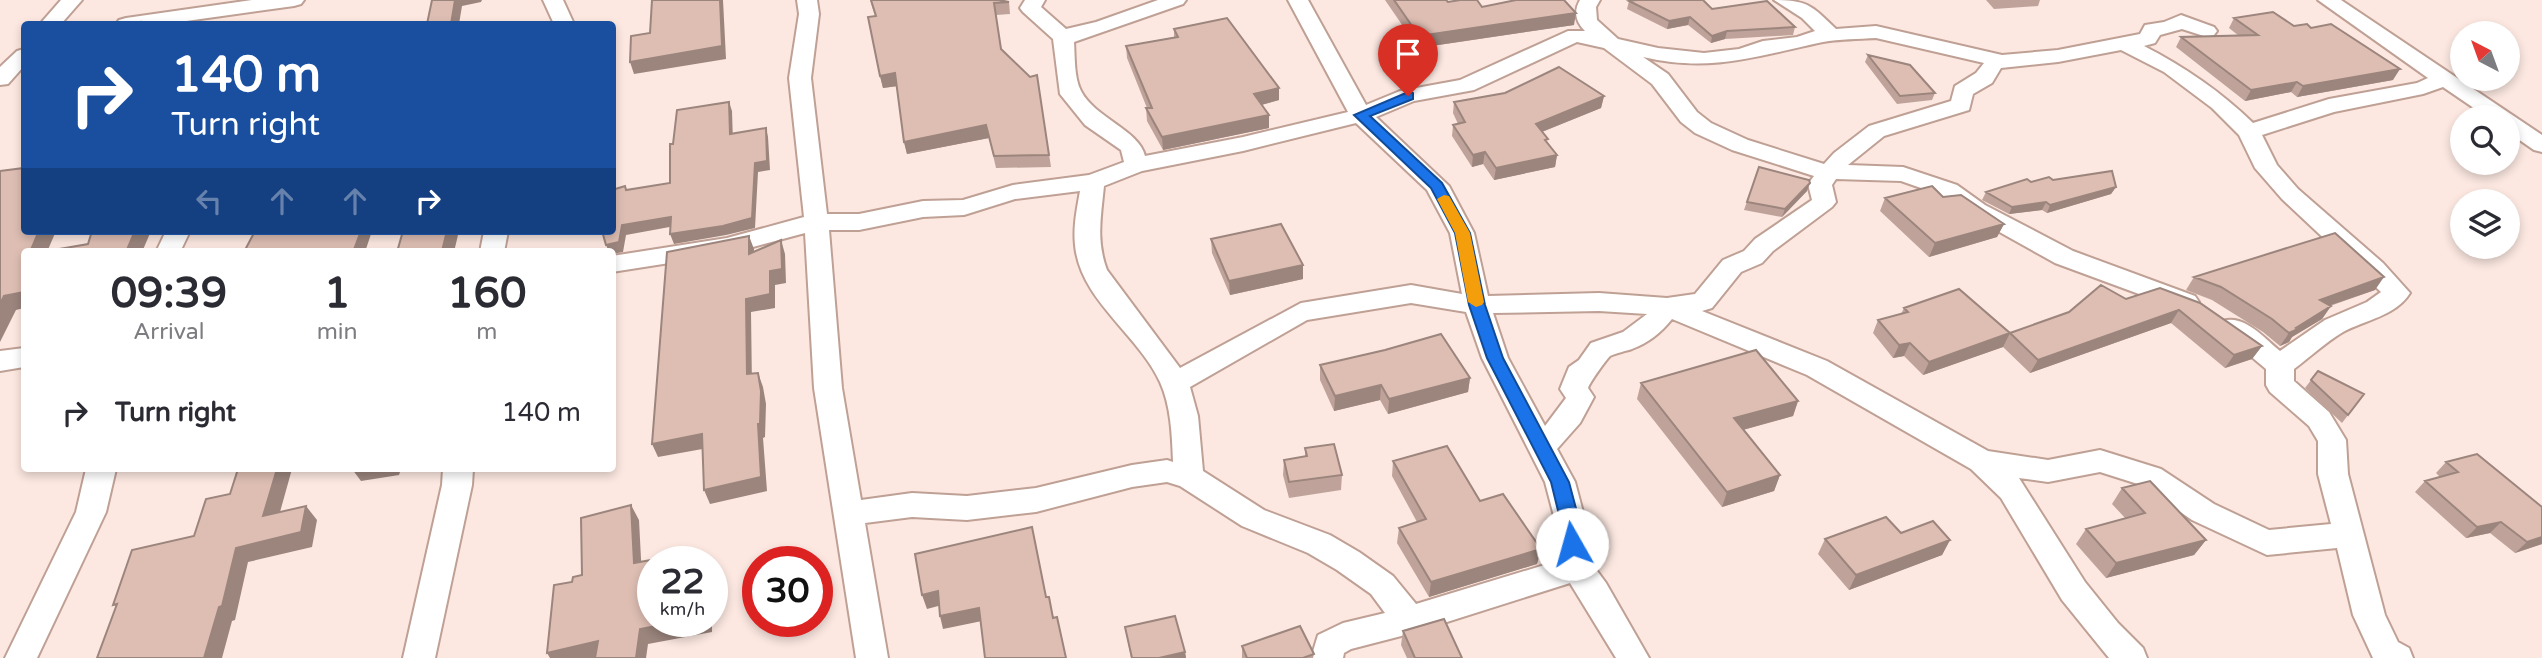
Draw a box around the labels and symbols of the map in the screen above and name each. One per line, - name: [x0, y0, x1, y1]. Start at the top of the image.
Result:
- north arrow: [2450, 21, 2520, 91]
- pin: [1378, 24, 1438, 96]
- position arrow: [1535, 507, 1609, 581]
- speed limit sign: 30: [742, 546, 833, 637]

